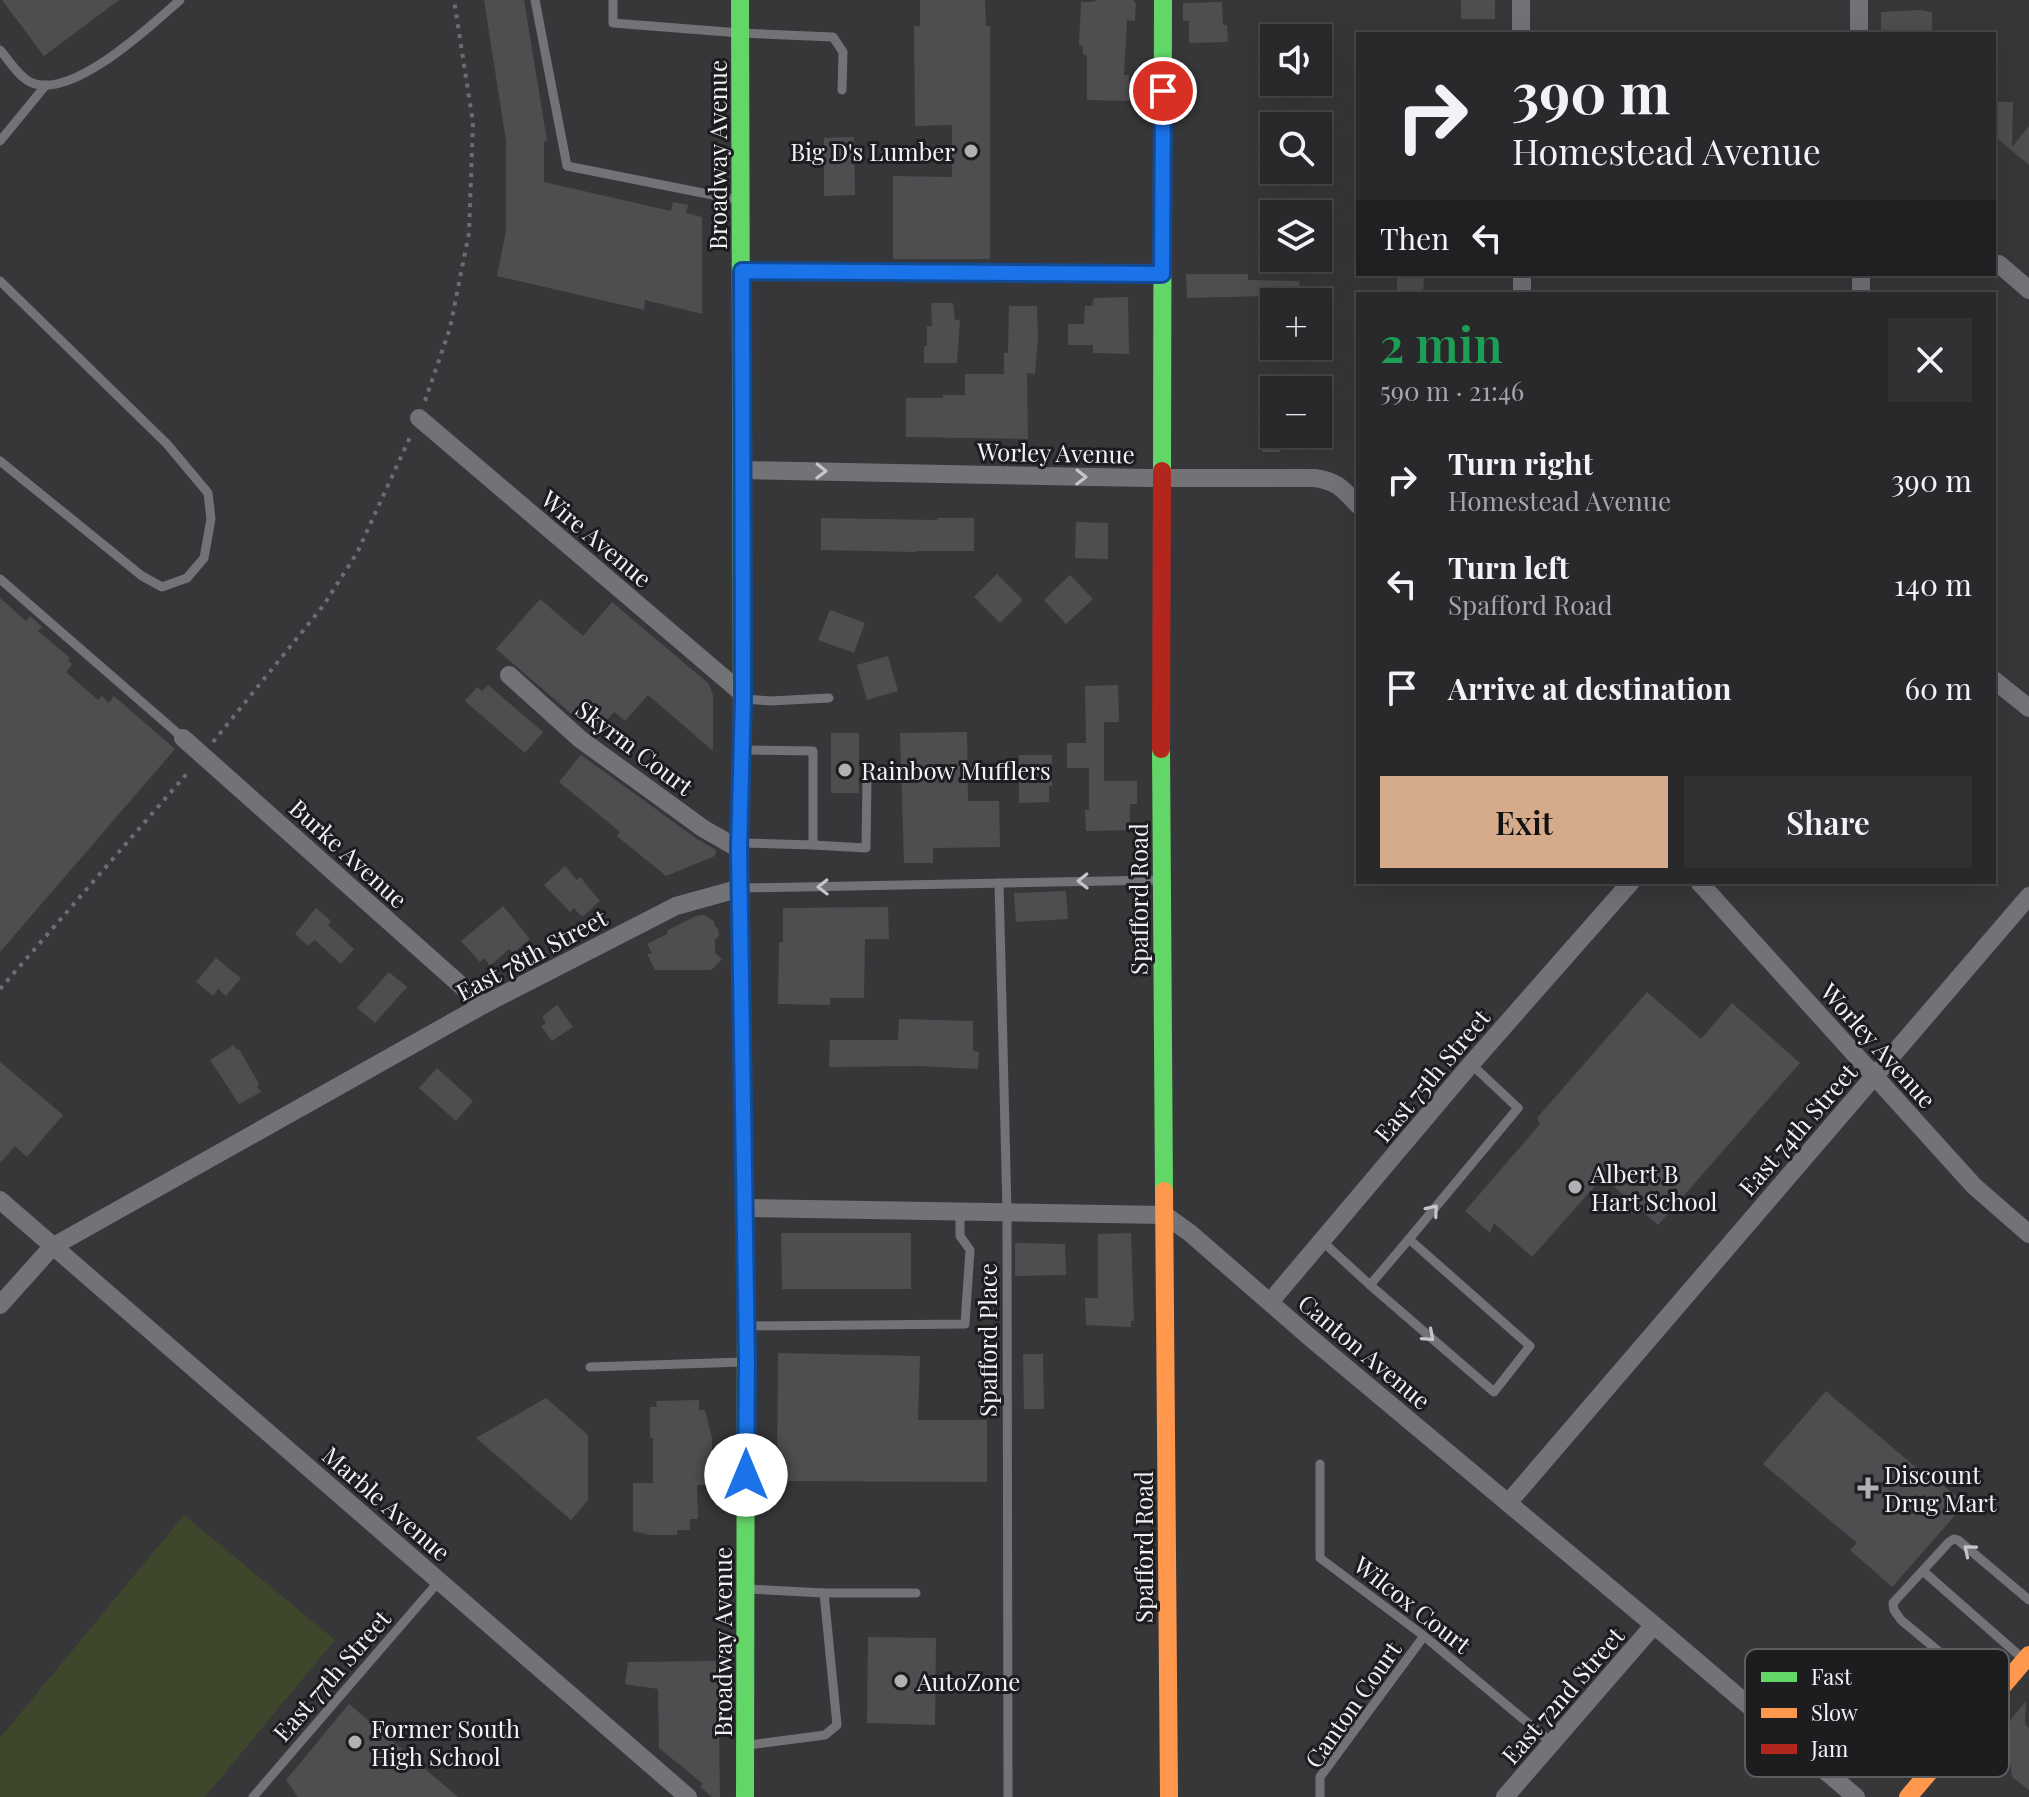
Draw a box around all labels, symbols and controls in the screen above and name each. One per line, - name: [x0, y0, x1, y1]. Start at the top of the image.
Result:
- map controls: [1260, 24, 1332, 448]
- button: sound: [1260, 24, 1332, 96]
- text: 390 m: [1512, 54, 1670, 129]
- pin: [1129, 57, 1197, 125]
- street label: Broadway Avenue: [701, 60, 733, 250]
- icon: right: [1380, 64, 1484, 168]
- icon: arrive: [1141, 69, 1185, 113]
- button: search: [1260, 112, 1332, 184]
- text: Homestead Avenue: [1512, 126, 1821, 174]
- place label: Big D's Lumber: [790, 135, 955, 167]
- marker: Big D's Lumber: [962, 142, 980, 160]
- button: layers: [1260, 200, 1332, 272]
- icon: left: [1465, 216, 1509, 260]
- text: Then: [1380, 218, 1449, 258]
- button: +: [1260, 288, 1332, 360]
- text: 2 min: [1380, 311, 1503, 375]
- button: close: [1888, 318, 1972, 402]
- text: 590 m · 21:46: [1380, 373, 1524, 408]
- button: −: [1260, 376, 1332, 448]
- street label: Worley Avenue: [976, 435, 1135, 469]
- text: Turn right: [1448, 443, 1593, 483]
- icon: right: [1380, 458, 1424, 502]
- text: 390 m: [1891, 460, 1972, 500]
- one-way arrow: [815, 463, 828, 480]
- one-way arrow: [1075, 468, 1088, 485]
- street label: Wire Avenue: [534, 482, 659, 594]
- text: Homestead Avenue: [1448, 483, 1671, 518]
- text: Turn left: [1448, 547, 1569, 587]
- icon: left: [1380, 562, 1424, 606]
- text: 140 m: [1894, 564, 1972, 604]
- text: Spafford Road: [1448, 587, 1613, 622]
- icon: arrive: [1380, 666, 1424, 710]
- text: Arrive at destination: [1448, 668, 1731, 708]
- text: 60 m: [1904, 668, 1972, 708]
- street label: Skyrm Court: [570, 692, 701, 802]
- place label: Rainbow Mufflers: [861, 754, 1051, 786]
- marker: Rainbow Mufflers: [836, 761, 854, 779]
- button: Exit: [1380, 776, 1668, 868]
- button: Share: [1684, 776, 1972, 868]
- street label: Burke Avenue: [283, 792, 415, 914]
- street label: Spafford Road: [1122, 823, 1154, 975]
- one-way arrow: [1076, 873, 1089, 890]
- one-way arrow: [816, 878, 829, 895]
- street label: East 78th Street: [450, 901, 613, 1007]
- street label: Worley Avenue: [1814, 975, 1944, 1114]
- street label: East 75th Street: [1366, 1001, 1496, 1148]
- street label: East 74th Street: [1731, 1056, 1864, 1202]
- place label: Albert B Hart School: [1590, 1157, 1718, 1217]
- marker: Albert B Hart School: [1566, 1178, 1584, 1196]
- one-way arrow: [1424, 1204, 1438, 1219]
- street label: Spafford Place: [971, 1263, 1003, 1417]
- street label: Canton Avenue: [1292, 1286, 1438, 1416]
- one-way arrow: [1420, 1326, 1435, 1341]
- position arrow: [704, 1433, 788, 1517]
- street label: Marble Avenue: [316, 1439, 458, 1567]
- place label: Discount Drug Mart: [1884, 1458, 1997, 1518]
- street label: Spafford Road: [1127, 1471, 1159, 1623]
- marker: Discount Drug Mart: [1859, 1479, 1877, 1497]
- one-way arrow: [1964, 1545, 1978, 1560]
- street label: Broadway Avenue: [706, 1547, 738, 1737]
- street label: Wilcox Court: [1347, 1548, 1478, 1660]
- street label: East 77th Street: [265, 1602, 397, 1747]
- street label: East 72nd Street: [1494, 1619, 1631, 1770]
- street label: Canton Court: [1297, 1634, 1408, 1774]
- legend: [1745, 1649, 2009, 1777]
- text: Fast: [1811, 1661, 1853, 1691]
- place label: AutoZone: [916, 1665, 1020, 1697]
- marker: AutoZone: [892, 1672, 910, 1690]
- text: Slow: [1811, 1697, 1858, 1727]
- place label: Former South High School: [371, 1712, 520, 1772]
- marker: Former South High School: [346, 1733, 364, 1751]
- text: Jam: [1810, 1733, 1849, 1763]

